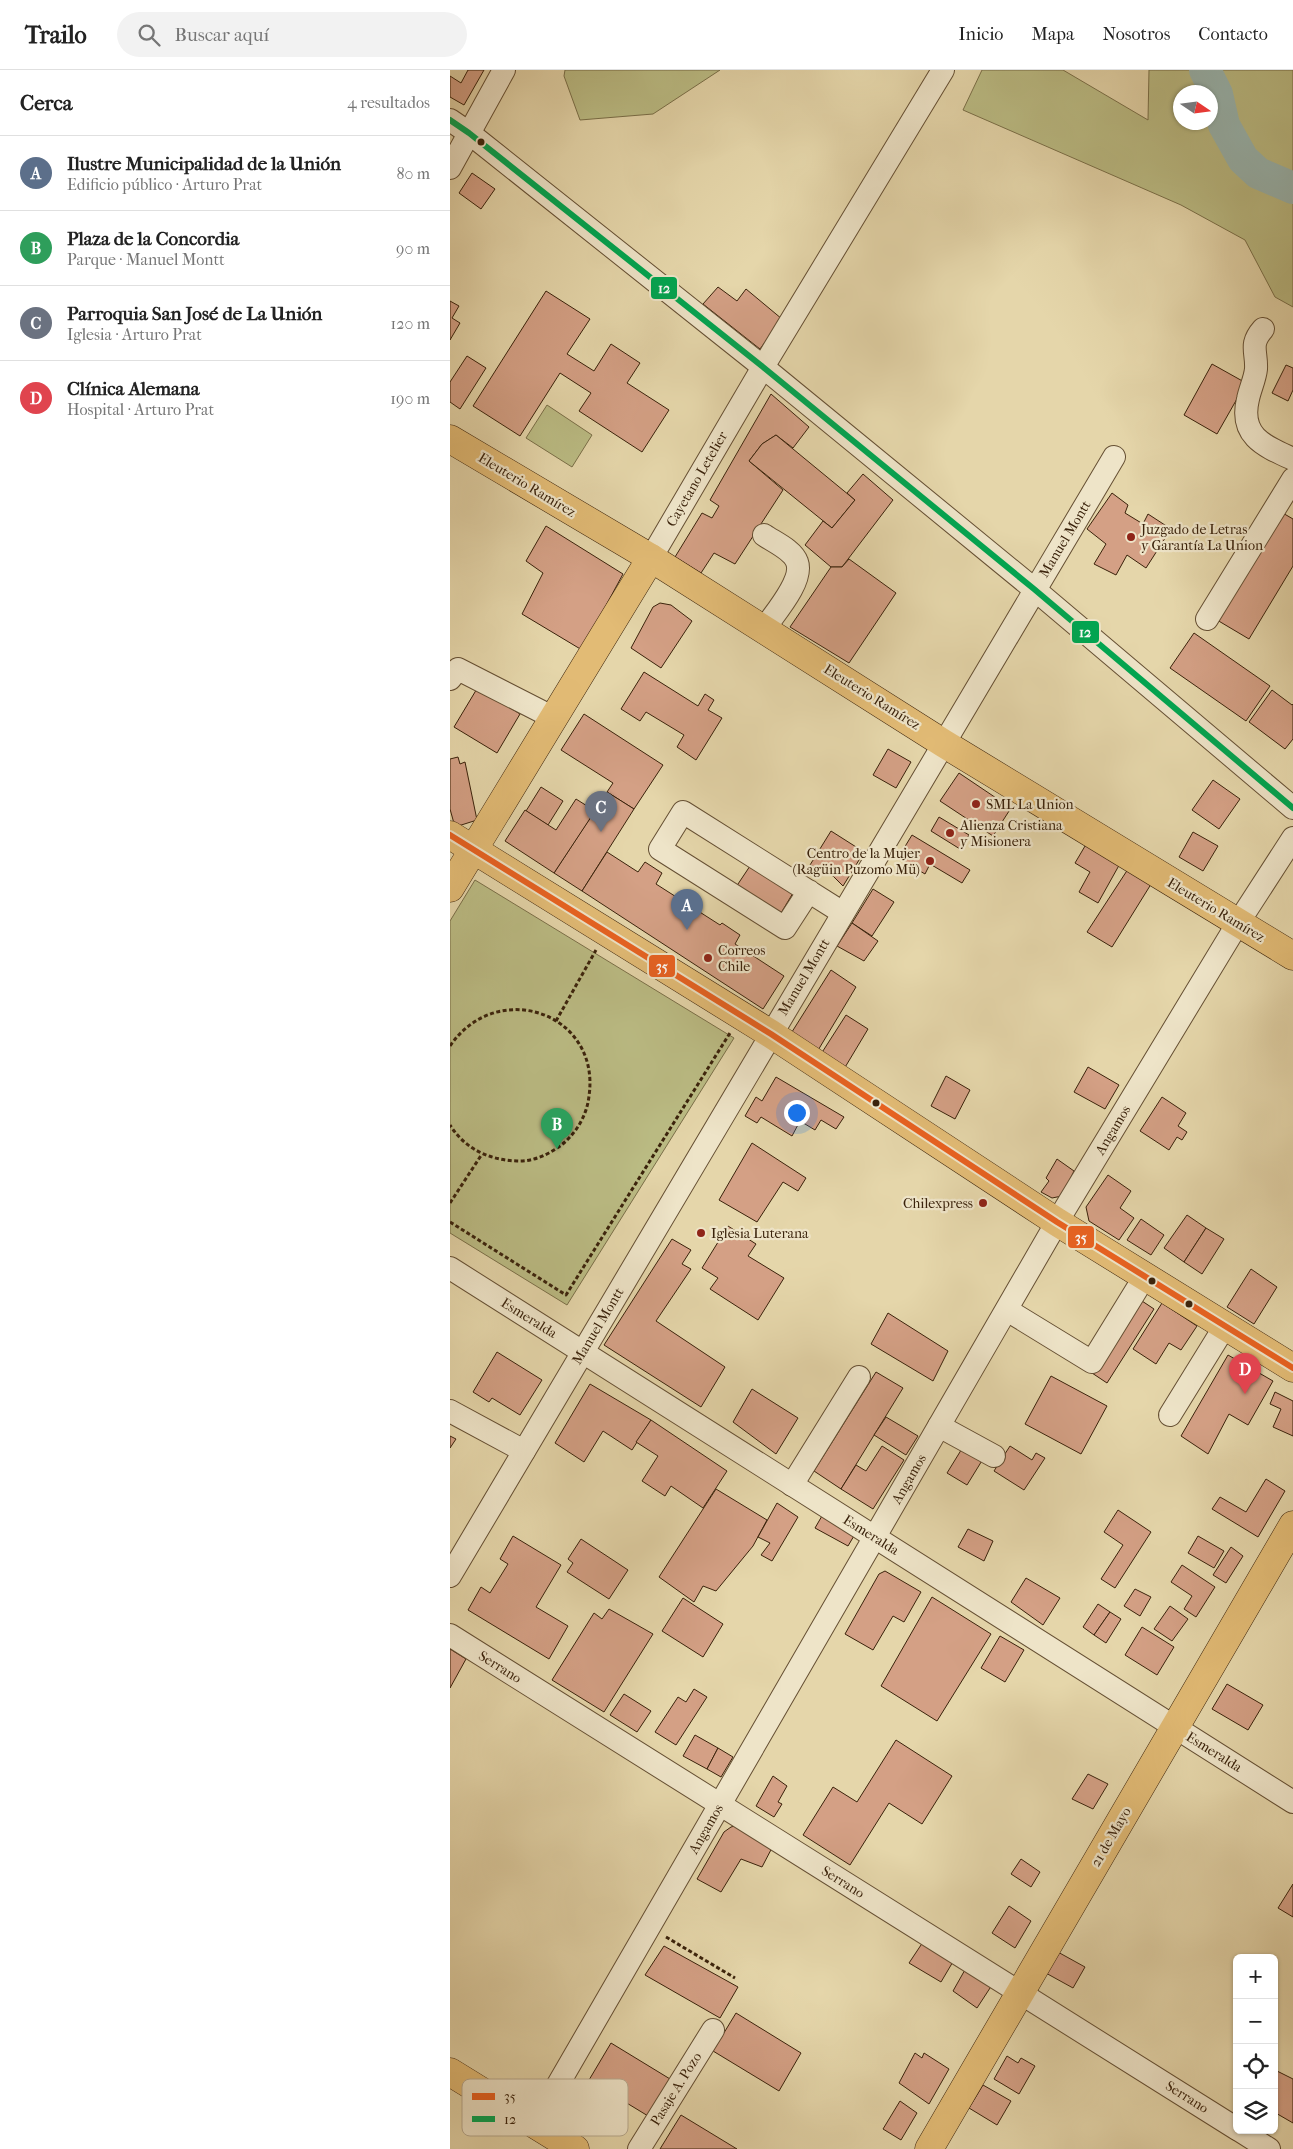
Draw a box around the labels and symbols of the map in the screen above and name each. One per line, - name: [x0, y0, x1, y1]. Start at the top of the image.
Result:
- north arrow: [1173, 85, 1218, 130]
- unlabelled marker: [476, 137, 486, 147]
- line badge: 12: [650, 276, 678, 300]
- text: 12: [658, 280, 670, 297]
- street label: Cayetano Letelier: [663, 428, 731, 530]
- street label: Eleuterio Ramírez: [475, 449, 579, 521]
- street label: Manuel Montt: [1035, 498, 1095, 580]
- place label: Juzgado de Letras y Garantía La Union: [1140, 521, 1263, 554]
- marker: Juzgado de Letras y Garantía La Union: [1125, 531, 1137, 543]
- line badge: 12: [1071, 620, 1100, 644]
- text: 12: [1079, 624, 1091, 641]
- street label: Eleuterio Ramírez: [821, 660, 923, 734]
- pin: C: [585, 791, 617, 832]
- place label: SML La Union: [986, 796, 1074, 813]
- marker: SML La Union: [970, 798, 982, 810]
- place label: Alienza Cristiana y Misionera: [959, 817, 1063, 850]
- marker: Alienza Cristiana y Misionera: [944, 827, 956, 839]
- place label: Centro de la Mujer (Ragüin Puzomo Mü): [793, 845, 920, 878]
- marker: Centro de la Mujer (Ragüin Puzomo Mü): [924, 855, 936, 867]
- street label: Eleuterio Ramírez: [1164, 874, 1268, 946]
- pin: A: [671, 889, 703, 930]
- street label: Manuel Montt: [774, 936, 834, 1018]
- place label: Correos Chile: [718, 942, 765, 975]
- marker: Correos Chile: [702, 952, 714, 964]
- line badge: 35: [648, 954, 676, 978]
- text: 35: [656, 958, 668, 975]
- unlabelled marker: [871, 1098, 881, 1108]
- your location: [784, 1100, 810, 1126]
- street label: Angamos: [1091, 1102, 1134, 1159]
- pin: B: [541, 1108, 573, 1149]
- place label: Chilexpress: [903, 1195, 973, 1212]
- marker: Chilexpress: [977, 1197, 989, 1209]
- place label: Iglesia Luterana: [711, 1225, 809, 1242]
- line badge: 35: [1067, 1225, 1095, 1249]
- marker: Iglesia Luterana: [695, 1227, 707, 1239]
- text: 35: [1075, 1229, 1087, 1246]
- unlabelled marker: [1147, 1276, 1157, 1286]
- street label: Manuel Montt: [568, 1285, 628, 1367]
- street label: Esmeralda: [498, 1294, 560, 1342]
- unlabelled marker: [1184, 1299, 1194, 1309]
- pin: D: [1229, 1353, 1261, 1394]
- street label: Angamos: [887, 1451, 930, 1508]
- street label: Esmeralda: [840, 1511, 902, 1559]
- street label: Serrano: [475, 1647, 525, 1687]
- street label: Esmeralda: [1183, 1728, 1245, 1776]
- street label: Angamos: [684, 1801, 727, 1858]
- street label: 21 de Mayo: [1087, 1804, 1135, 1870]
- street label: Serrano: [818, 1862, 868, 1902]
- street label: Pasaje A. Pozo: [647, 2049, 705, 2129]
- street label: Serrano: [1162, 2077, 1212, 2117]
- legend: [462, 2079, 628, 2136]
- text: 35: [504, 2088, 516, 2105]
- text: 12: [504, 2111, 516, 2128]

